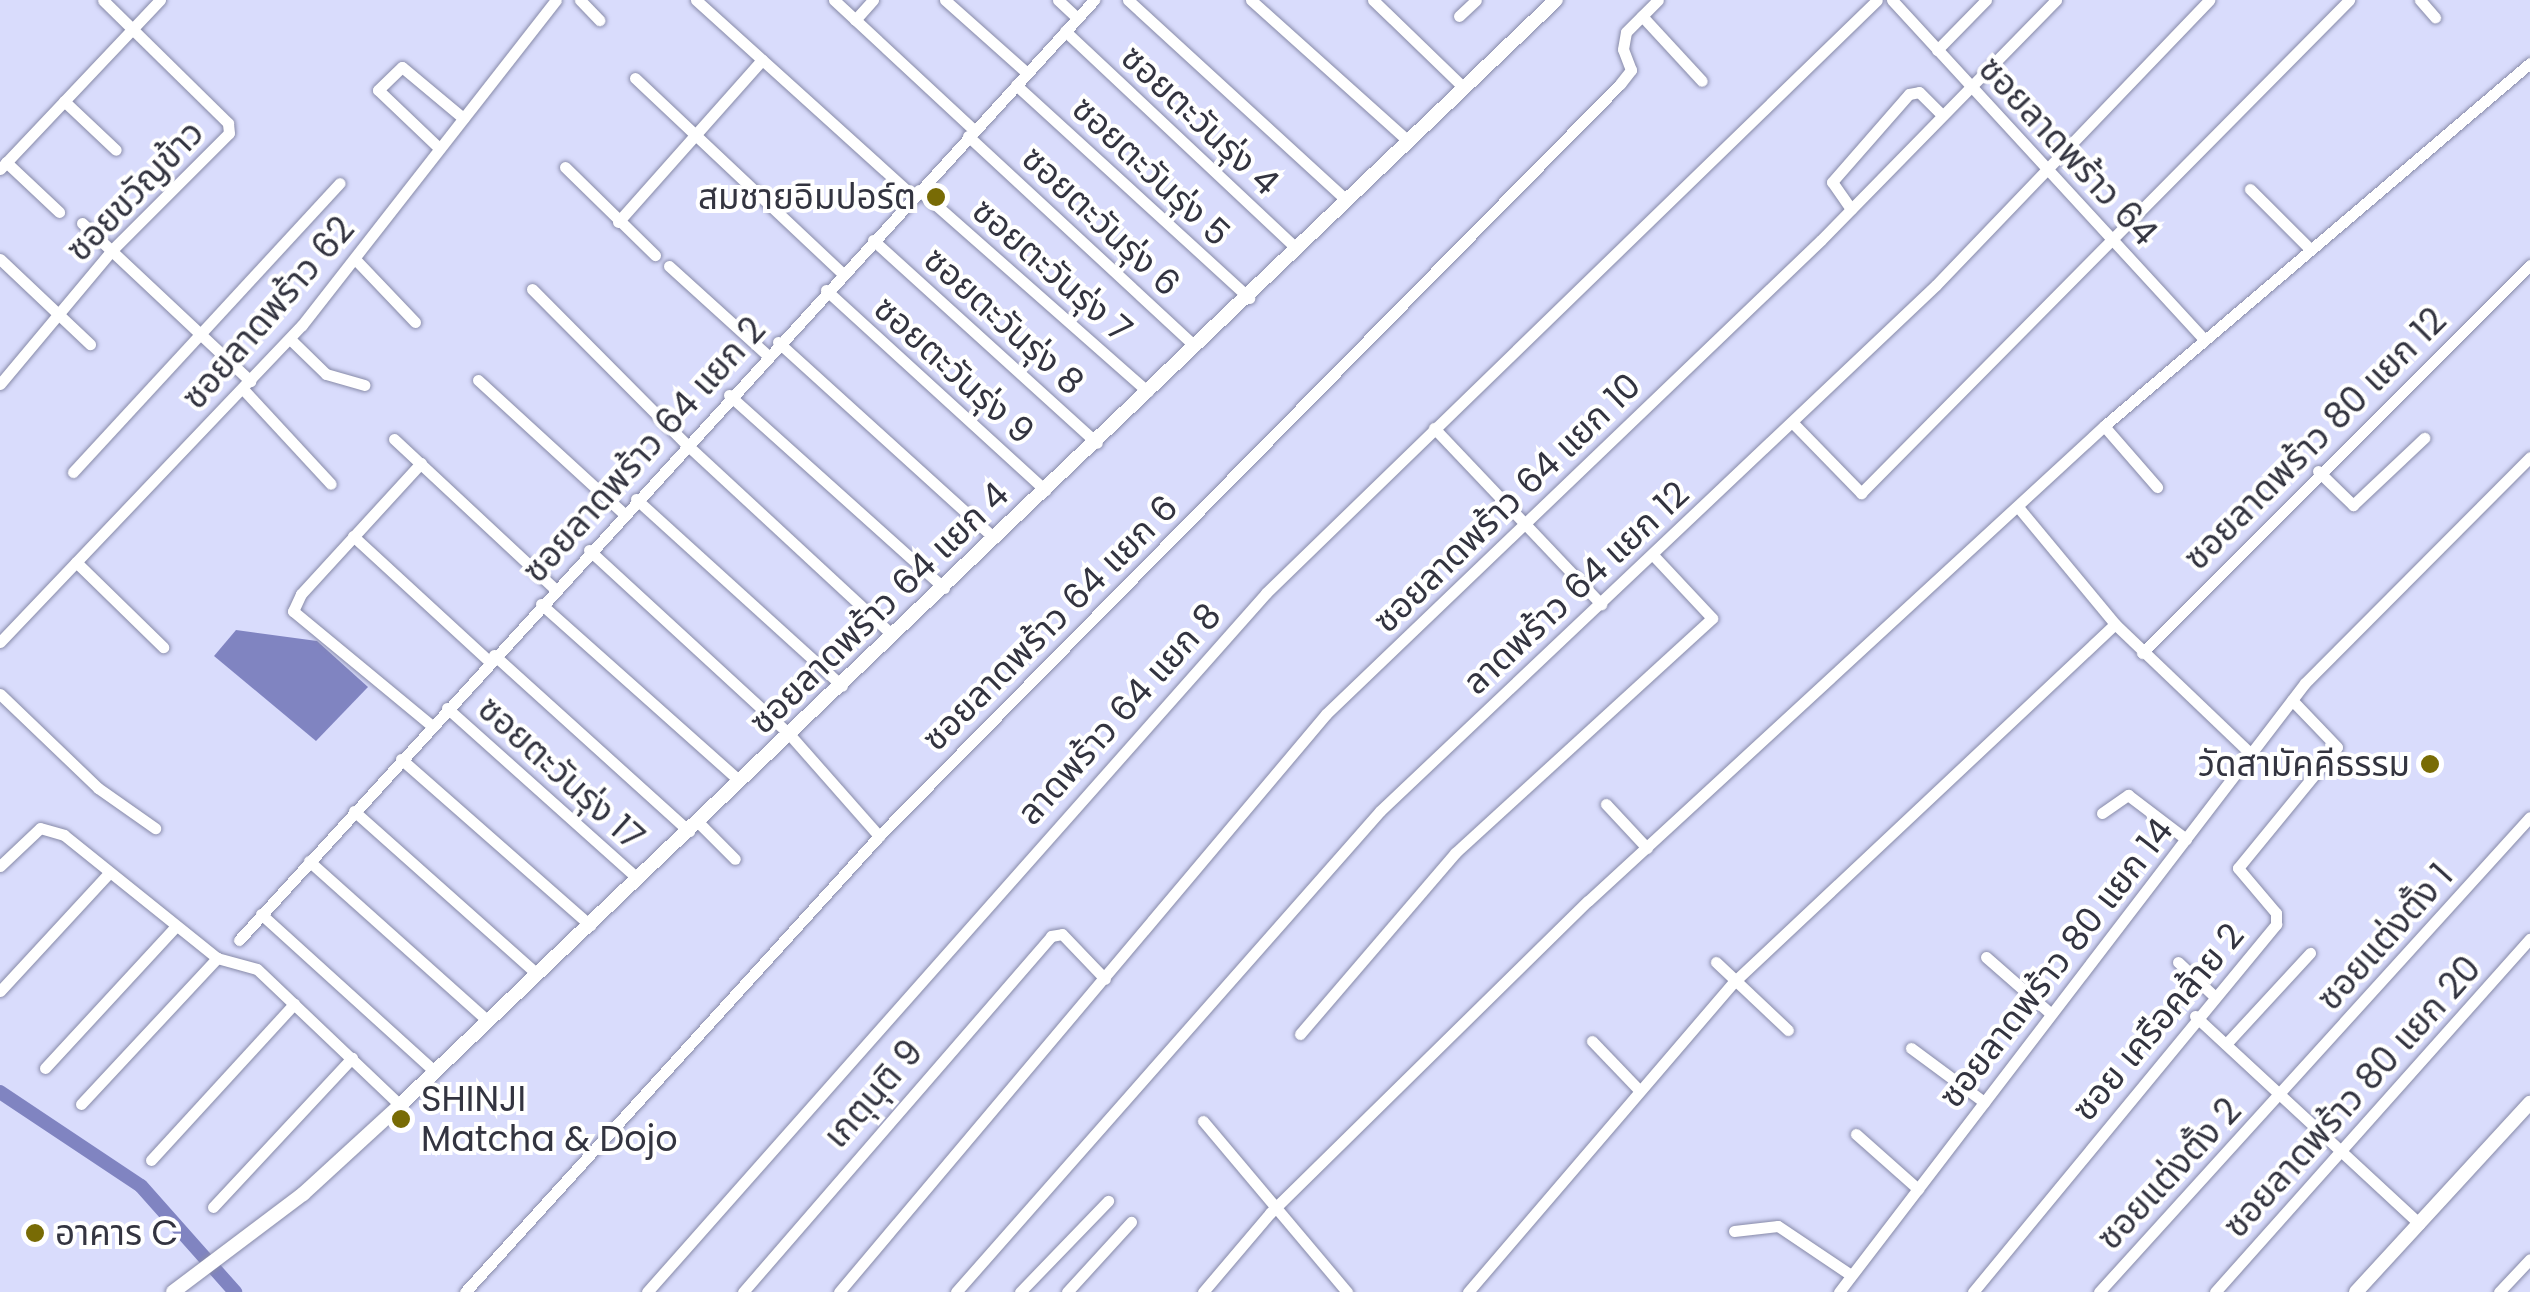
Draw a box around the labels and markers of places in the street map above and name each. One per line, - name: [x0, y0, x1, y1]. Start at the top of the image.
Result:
- place label: สมชายอิมปอร์ต: [698, 176, 916, 218]
- marker: สมชายอิมปอร์ต: [925, 186, 947, 208]
- place label: วัดสามัคคีธรรม: [2198, 743, 2410, 785]
- marker: วัดสามัคคีธรรม: [2419, 753, 2441, 775]
- place label: SHINJI Matcha & Dojo: [421, 1078, 678, 1160]
- marker: SHINJI Matcha & Dojo: [390, 1108, 412, 1130]
- place label: อาคาร C: [55, 1212, 178, 1254]
- marker: อาคาร C: [24, 1222, 46, 1244]

